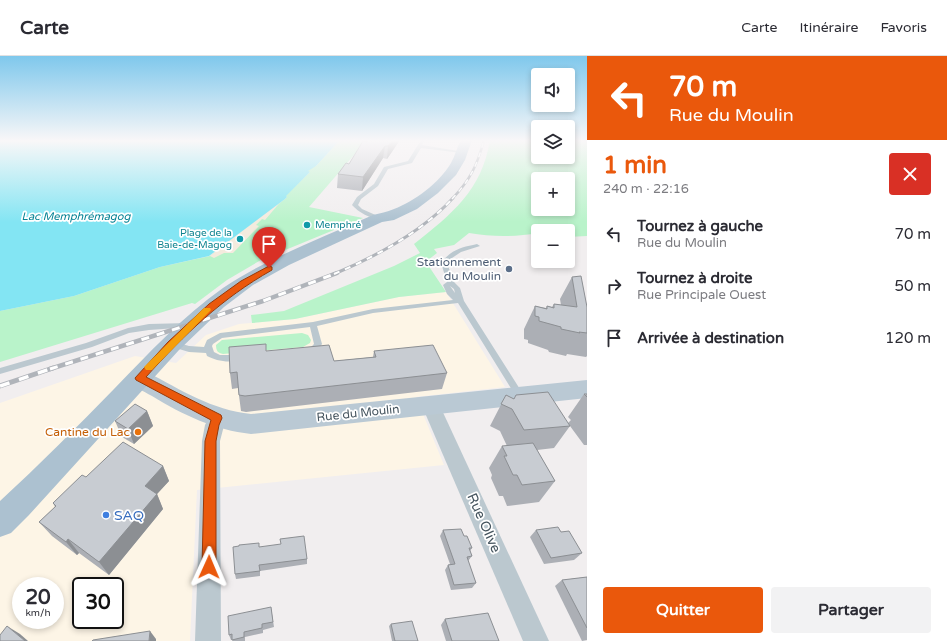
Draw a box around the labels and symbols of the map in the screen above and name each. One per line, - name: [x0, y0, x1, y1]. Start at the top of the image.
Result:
- water label: Lac Memphrémagog: [22, 210, 131, 223]
- place label: Memphré: [315, 219, 361, 231]
- marker: Memphré: [302, 220, 312, 230]
- place label: Plage de la Baie-de-Magog: [157, 227, 232, 251]
- pin: [252, 227, 286, 268]
- marker: Plage de la Baie-de-Magog: [235, 234, 245, 244]
- place label: Stationnement du Moulin: [417, 255, 501, 283]
- marker: Stationnement du Moulin: [504, 264, 514, 274]
- street label: Rue du Moulin: [316, 402, 400, 424]
- place label: Cantine du Lac: [45, 425, 130, 439]
- marker: Cantine du Lac: [133, 427, 143, 437]
- street label: Rue Olive: [463, 491, 505, 556]
- place label: SAQ: [114, 507, 144, 524]
- marker: SAQ: [101, 510, 111, 520]
- position arrow: [188, 546, 230, 588]
- speed limit sign: 30: [72, 577, 124, 629]

